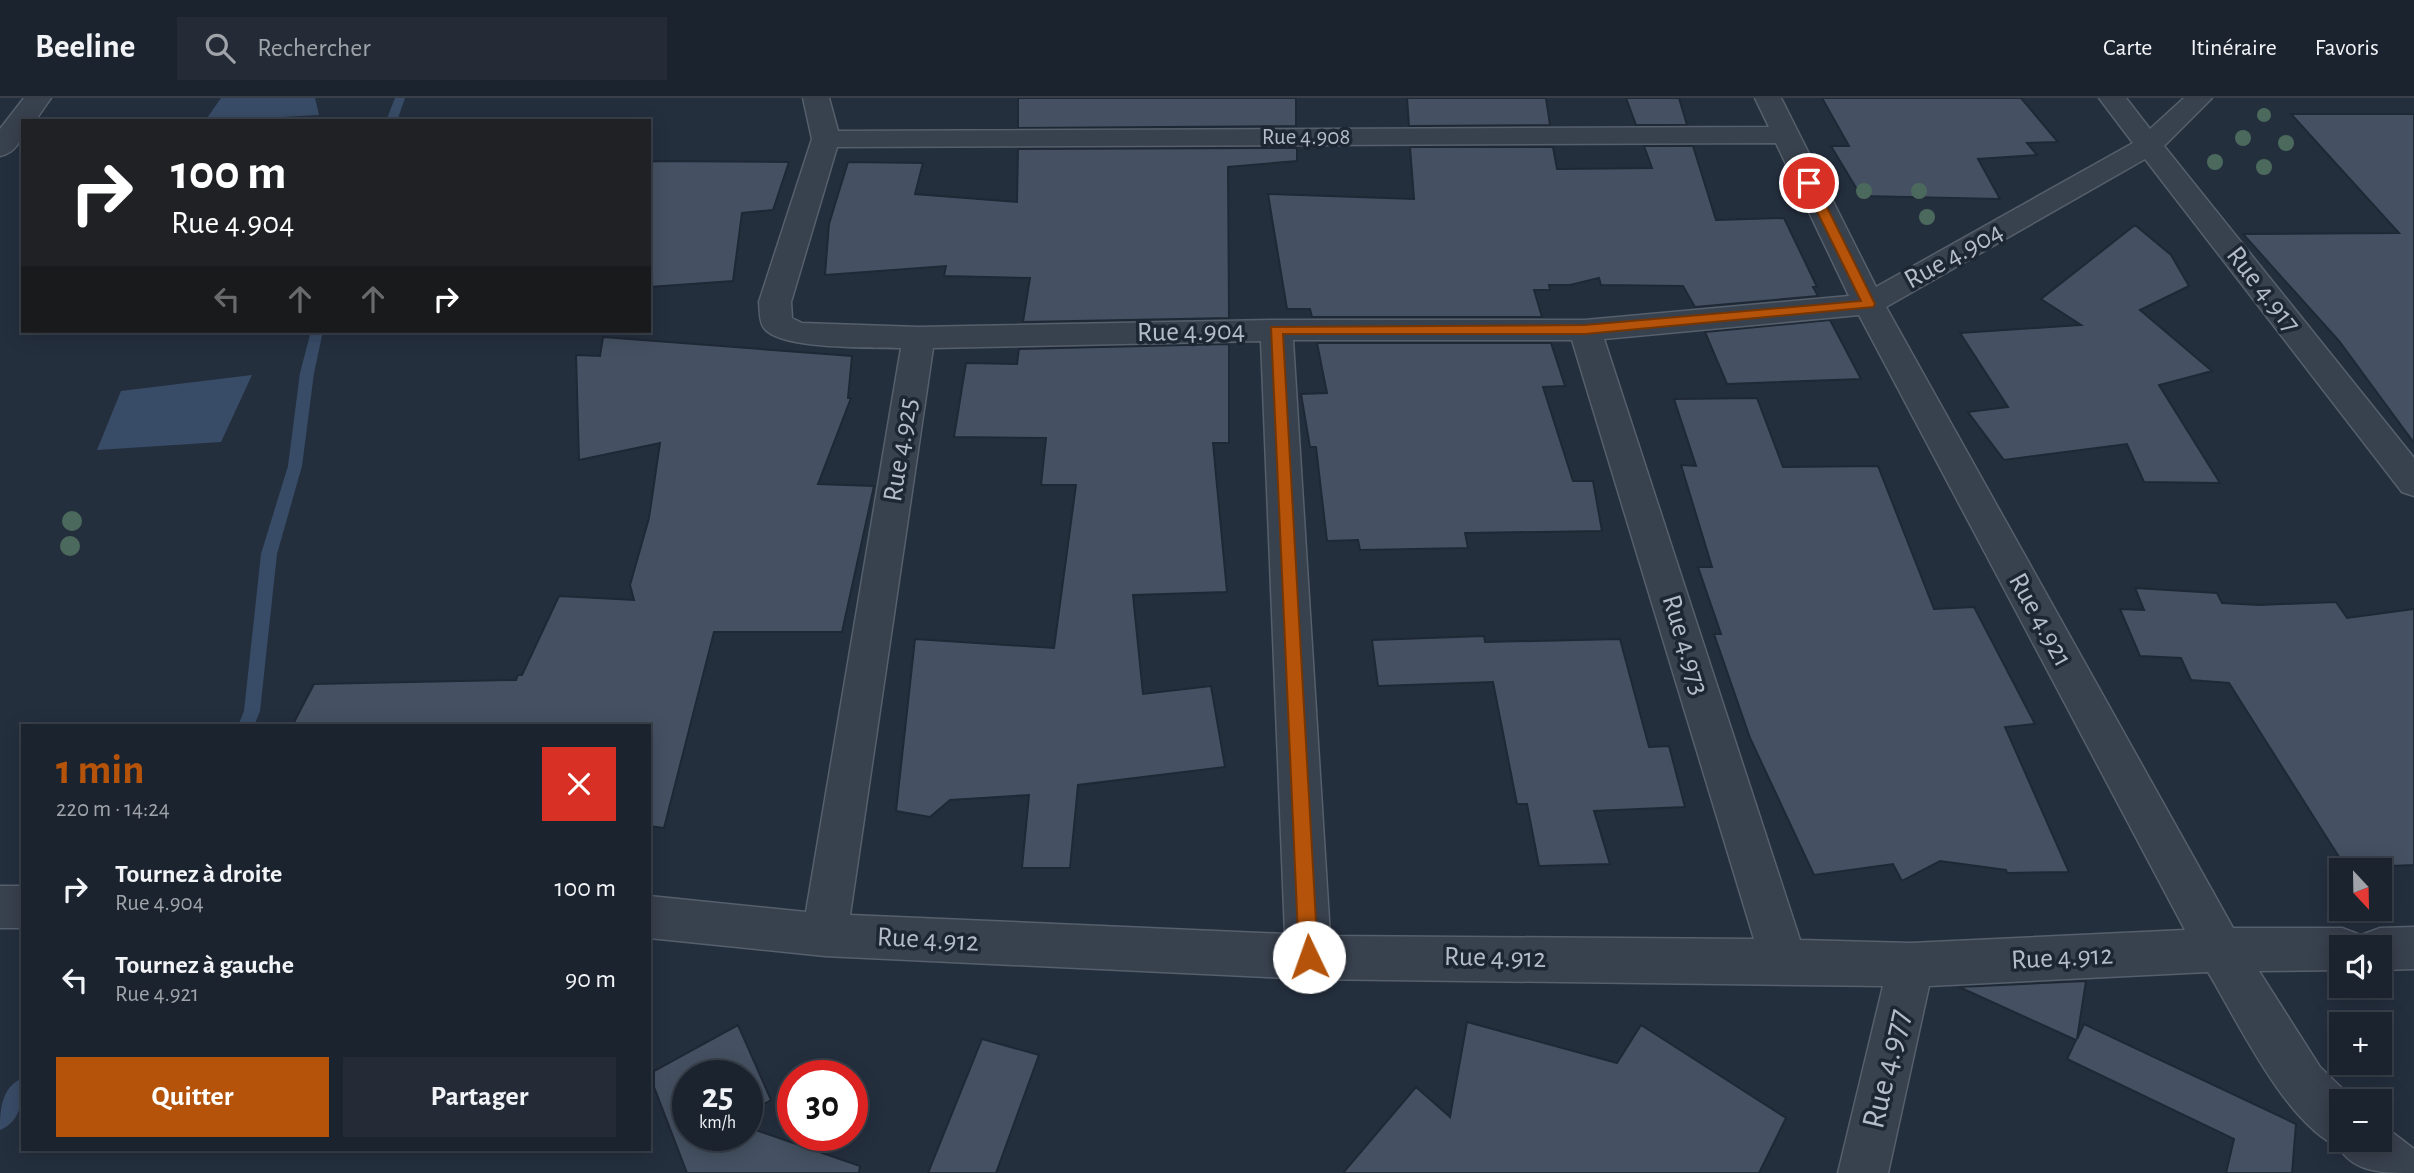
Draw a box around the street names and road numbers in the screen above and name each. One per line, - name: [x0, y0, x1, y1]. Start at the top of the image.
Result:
- street label: Rue 4.908: [1262, 126, 1350, 149]
- street label: Rue 4.904: [1900, 218, 2008, 294]
- street label: Rue 4.917: [2221, 242, 2305, 338]
- street label: Rue 4.904: [1137, 317, 1245, 347]
- street label: Rue 4.925: [879, 396, 923, 504]
- street label: Rue 4.921: [2003, 569, 2077, 671]
- street label: Rue 4.973: [1657, 592, 1713, 698]
- street label: Rue 4.912: [876, 923, 980, 957]
- street label: Rue 4.912: [2010, 941, 2114, 975]
- street label: Rue 4.912: [1444, 943, 1546, 973]
- street label: Rue 4.977: [1857, 1006, 1917, 1132]

